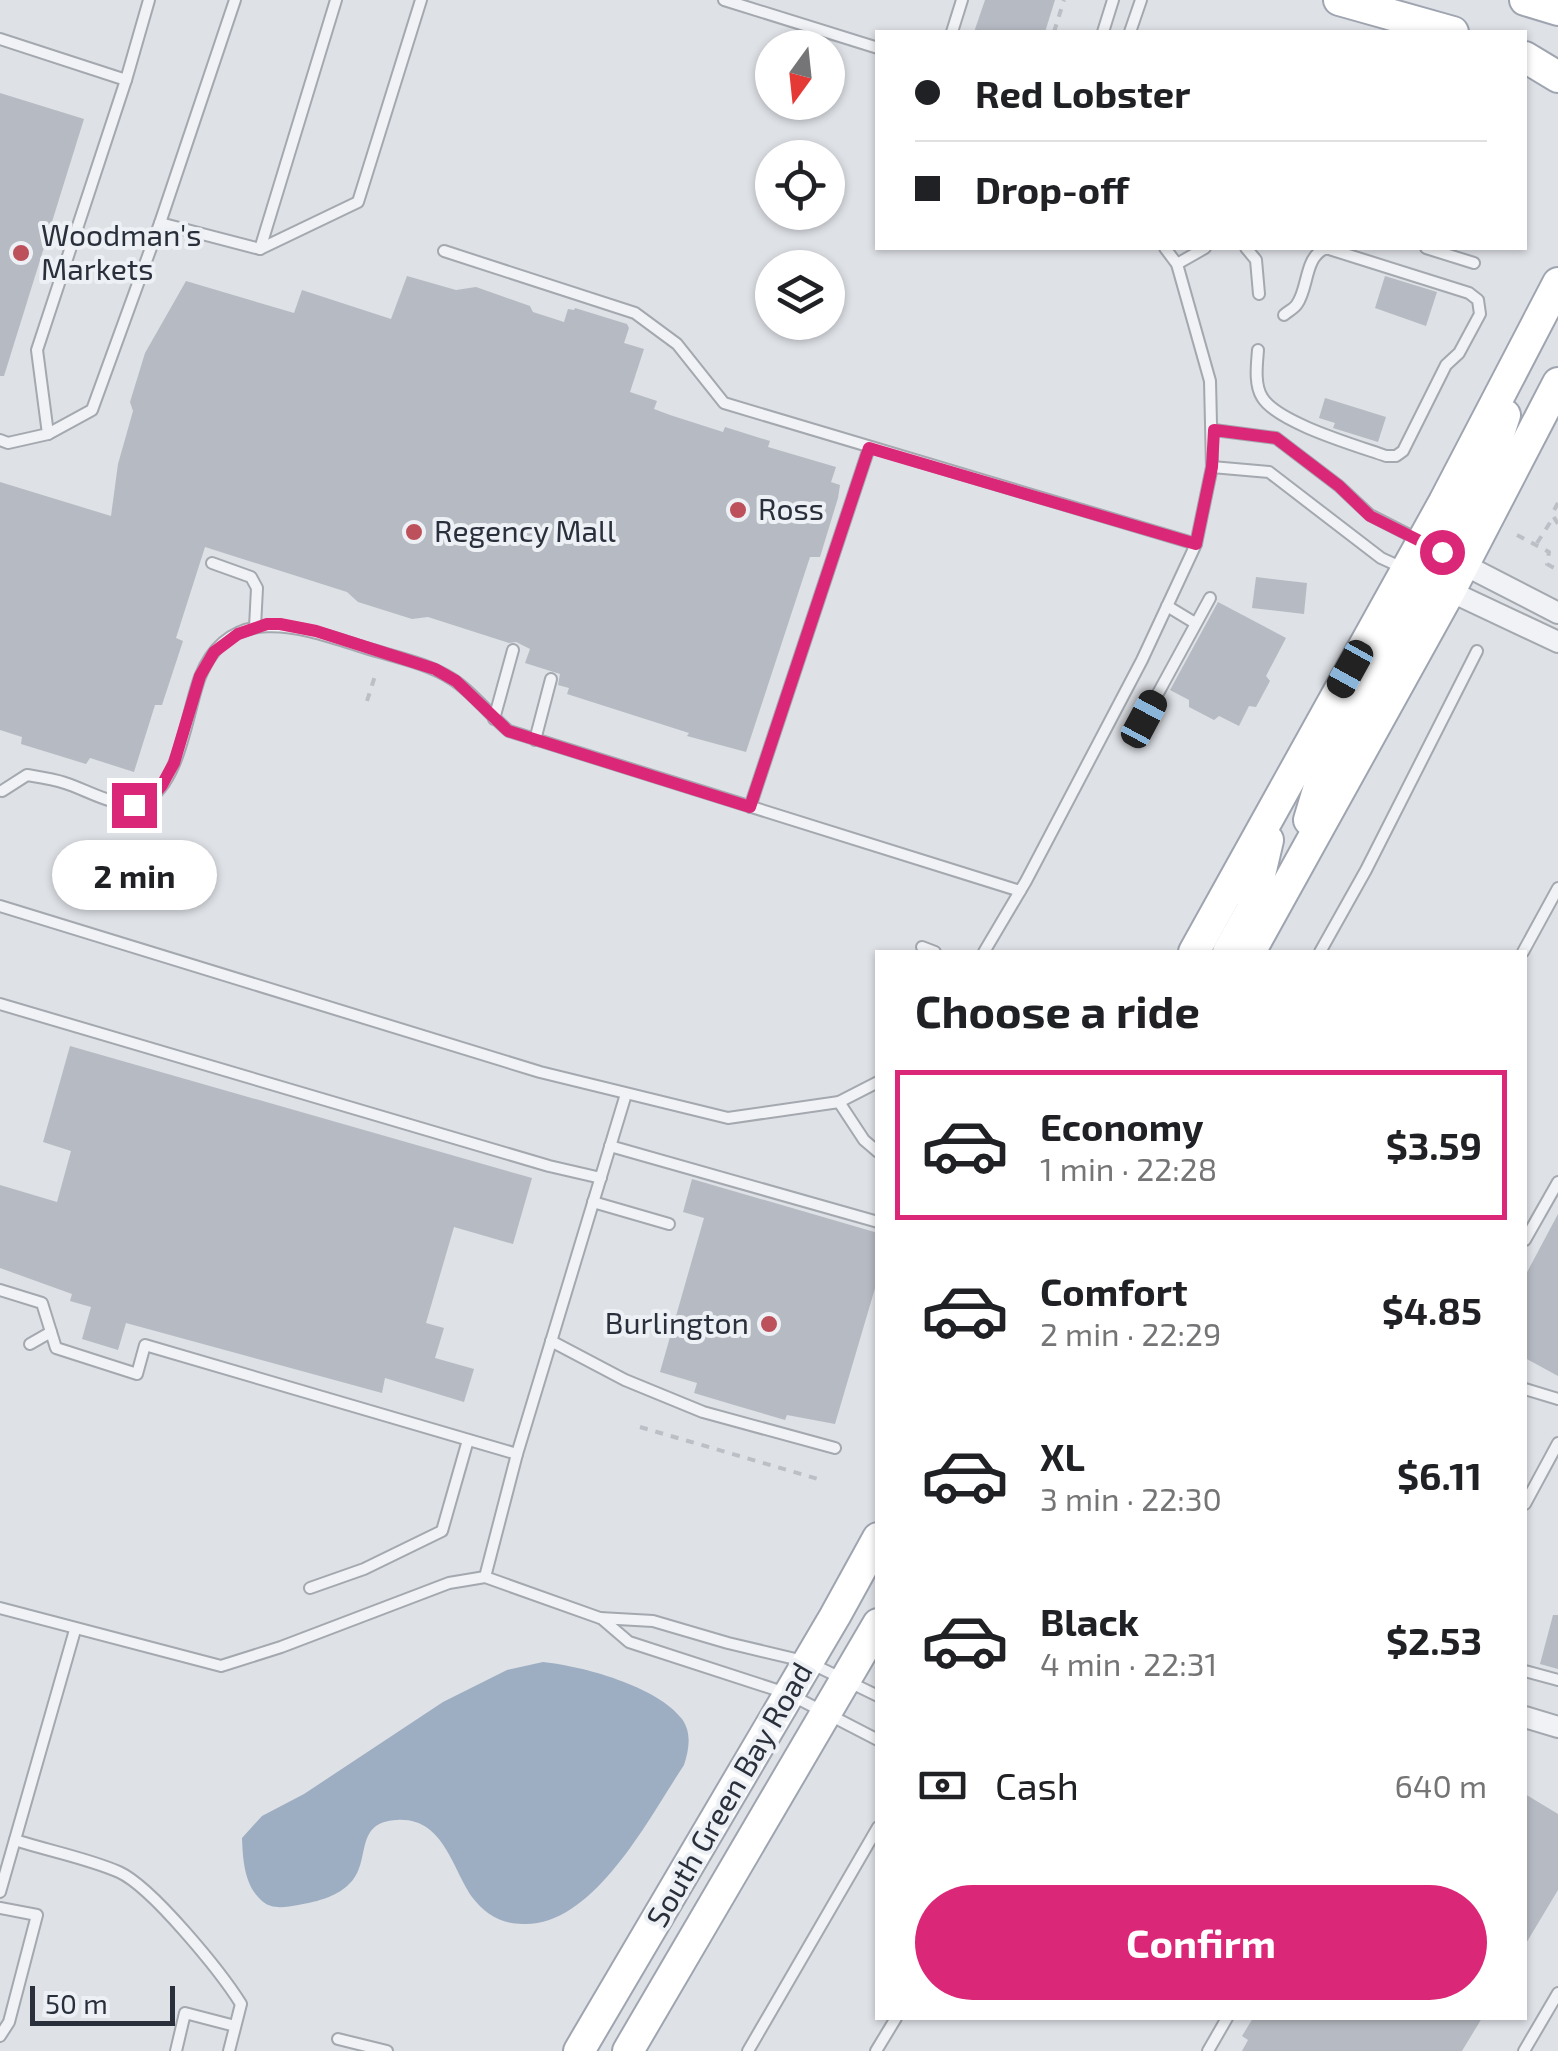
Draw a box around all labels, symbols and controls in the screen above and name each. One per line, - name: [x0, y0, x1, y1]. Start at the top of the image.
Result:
- north arrow: [755, 30, 845, 120]
- map controls: [755, 30, 845, 340]
- text: Red Lobster: [975, 70, 1190, 116]
- button: locate: [755, 140, 845, 230]
- text: Drop-off: [975, 166, 1129, 212]
- place label: Woodman's Markets: [41, 216, 202, 286]
- marker: Woodman's Markets: [10, 242, 32, 264]
- button: layers: [755, 250, 845, 340]
- place label: Ross: [758, 490, 824, 526]
- marker: Ross: [727, 499, 749, 521]
- place label: Regency Mall: [434, 512, 616, 548]
- marker: Regency Mall: [403, 521, 425, 543]
- route start: [1420, 530, 1465, 575]
- car: [1322, 635, 1378, 703]
- car: [1117, 685, 1171, 753]
- route end: [112, 783, 157, 828]
- callout: 2 min: [52, 840, 216, 910]
- text: 2 min: [94, 856, 175, 894]
- text: Choose a ride: [915, 983, 1200, 1037]
- icon: car: [920, 1100, 1010, 1190]
- text: Economy: [1040, 1103, 1204, 1149]
- text: $3.59: [1386, 1122, 1482, 1168]
- text: 1 min · 22:28: [1040, 1149, 1217, 1187]
- icon: car: [920, 1265, 1010, 1355]
- text: Comfort: [1040, 1268, 1188, 1314]
- text: $4.85: [1382, 1287, 1482, 1333]
- place label: Burlington: [605, 1304, 749, 1340]
- marker: Burlington: [758, 1313, 780, 1335]
- text: 2 min · 22:29: [1040, 1314, 1221, 1352]
- icon: car: [920, 1430, 1010, 1520]
- text: XL: [1040, 1433, 1085, 1479]
- text: $6.11: [1397, 1452, 1482, 1498]
- text: 3 min · 22:30: [1040, 1479, 1222, 1517]
- icon: car: [920, 1595, 1010, 1685]
- text: Black: [1040, 1598, 1139, 1644]
- text: $2.53: [1386, 1617, 1482, 1663]
- text: 4 min · 22:31: [1040, 1644, 1217, 1682]
- street label: South Green Bay Road: [638, 1655, 819, 1933]
- icon: cash: [915, 1758, 970, 1813]
- text: Cash: [995, 1762, 1079, 1808]
- text: 640 m: [1395, 1766, 1487, 1804]
- button: Confirm: [915, 1885, 1487, 2000]
- scale bar: [30, 1981, 175, 2026]
- text: 50 m: [45, 1986, 108, 2020]

